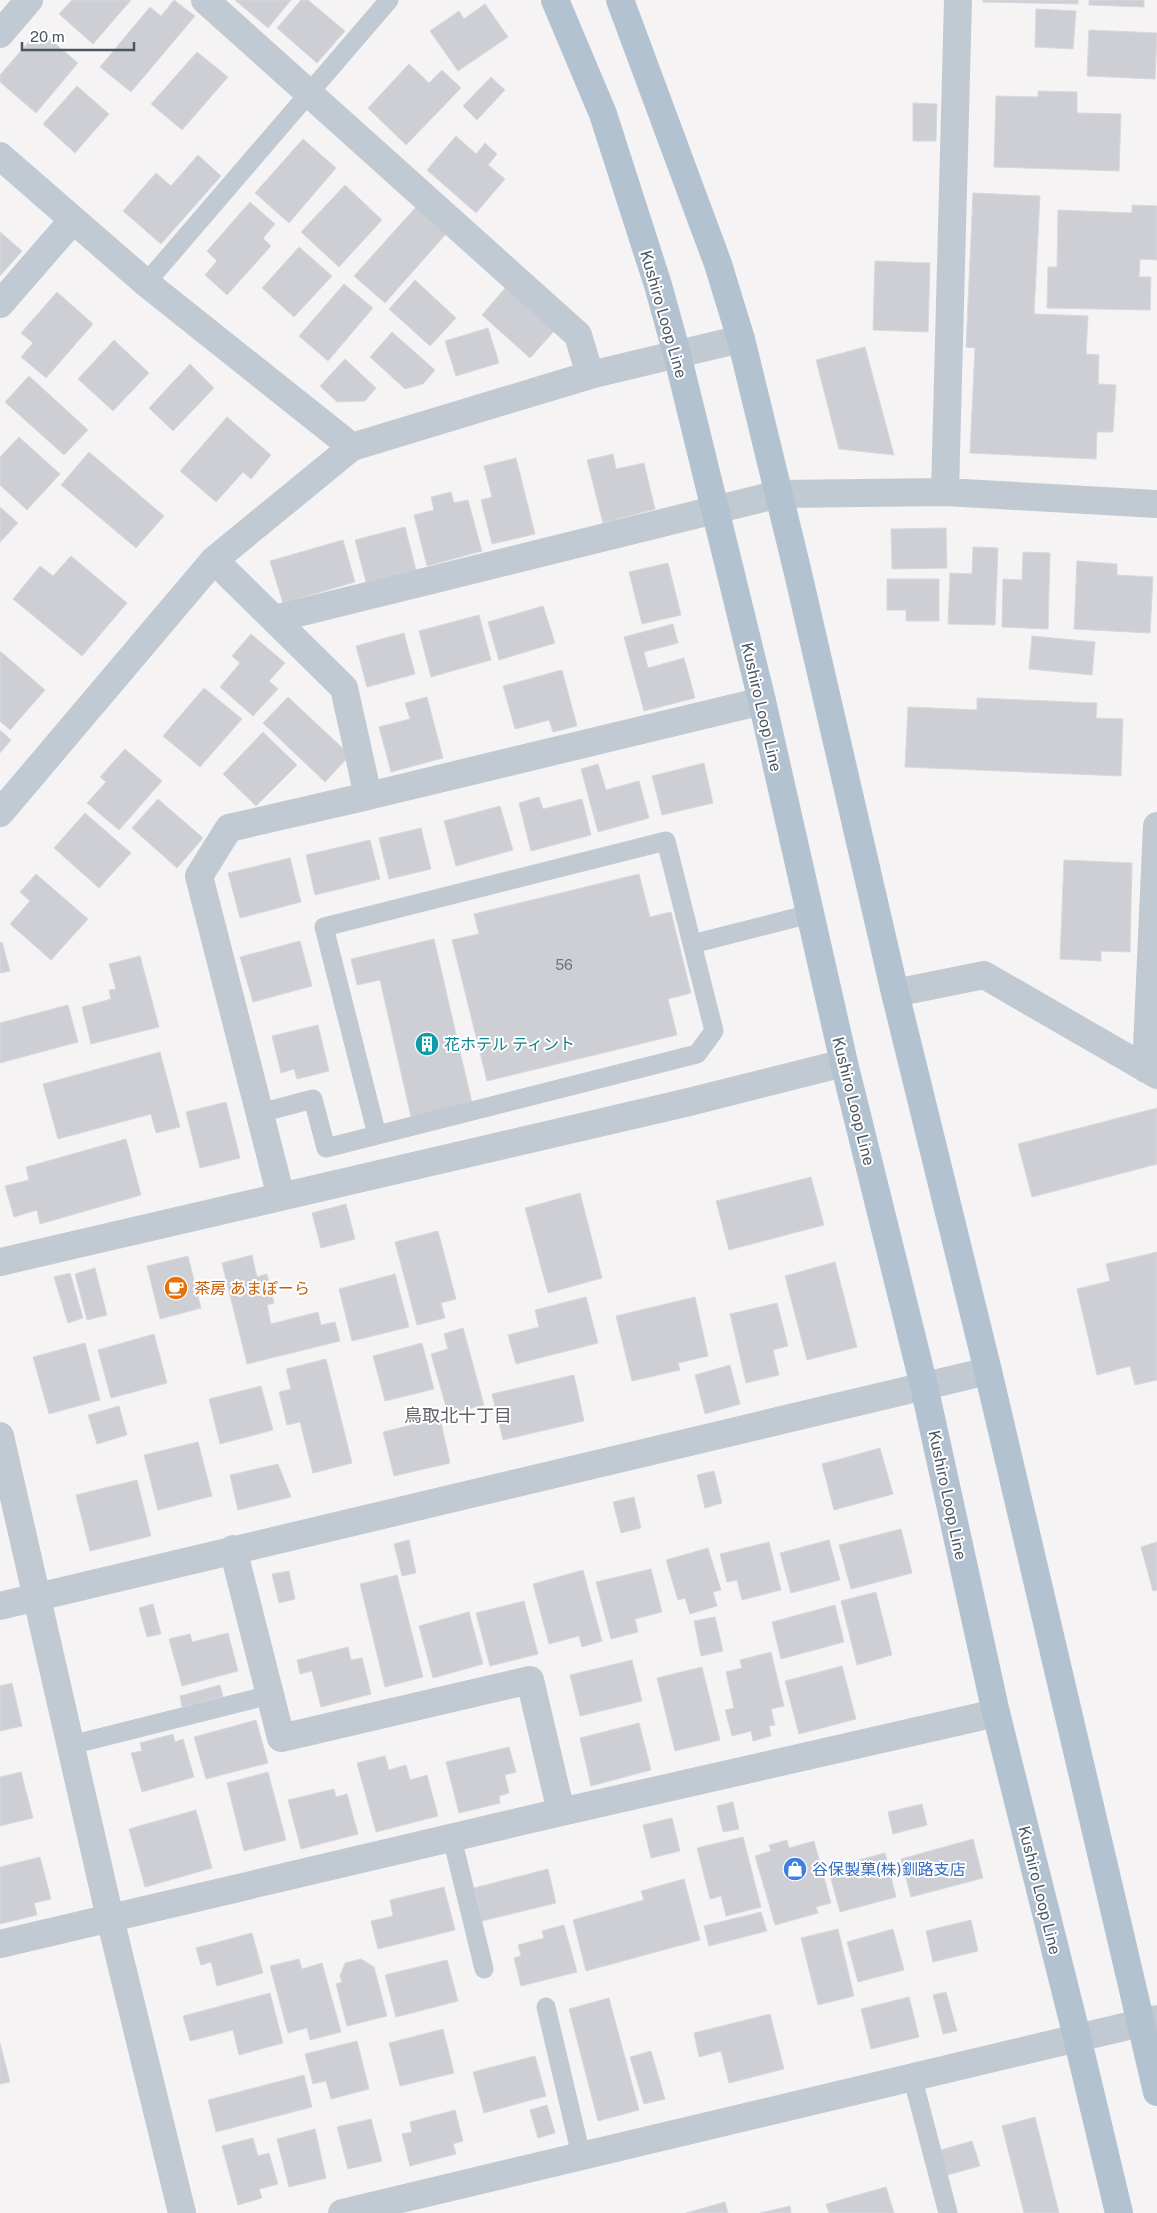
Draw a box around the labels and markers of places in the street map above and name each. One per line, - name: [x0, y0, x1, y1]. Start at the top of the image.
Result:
- building icon: 花ホテル ティント: [414, 1031, 440, 1057]
- place label: 花ホテル ティント: [444, 1035, 575, 1054]
- cafe icon: 茶房 あまぽーら: [163, 1275, 189, 1301]
- place label: 茶房 あまぽーら: [194, 1279, 310, 1298]
- shop icon: 谷保製菓(株)釧路支店: [782, 1856, 808, 1882]
- place label: 谷保製菓(株)釧路支店: [812, 1860, 966, 1879]

